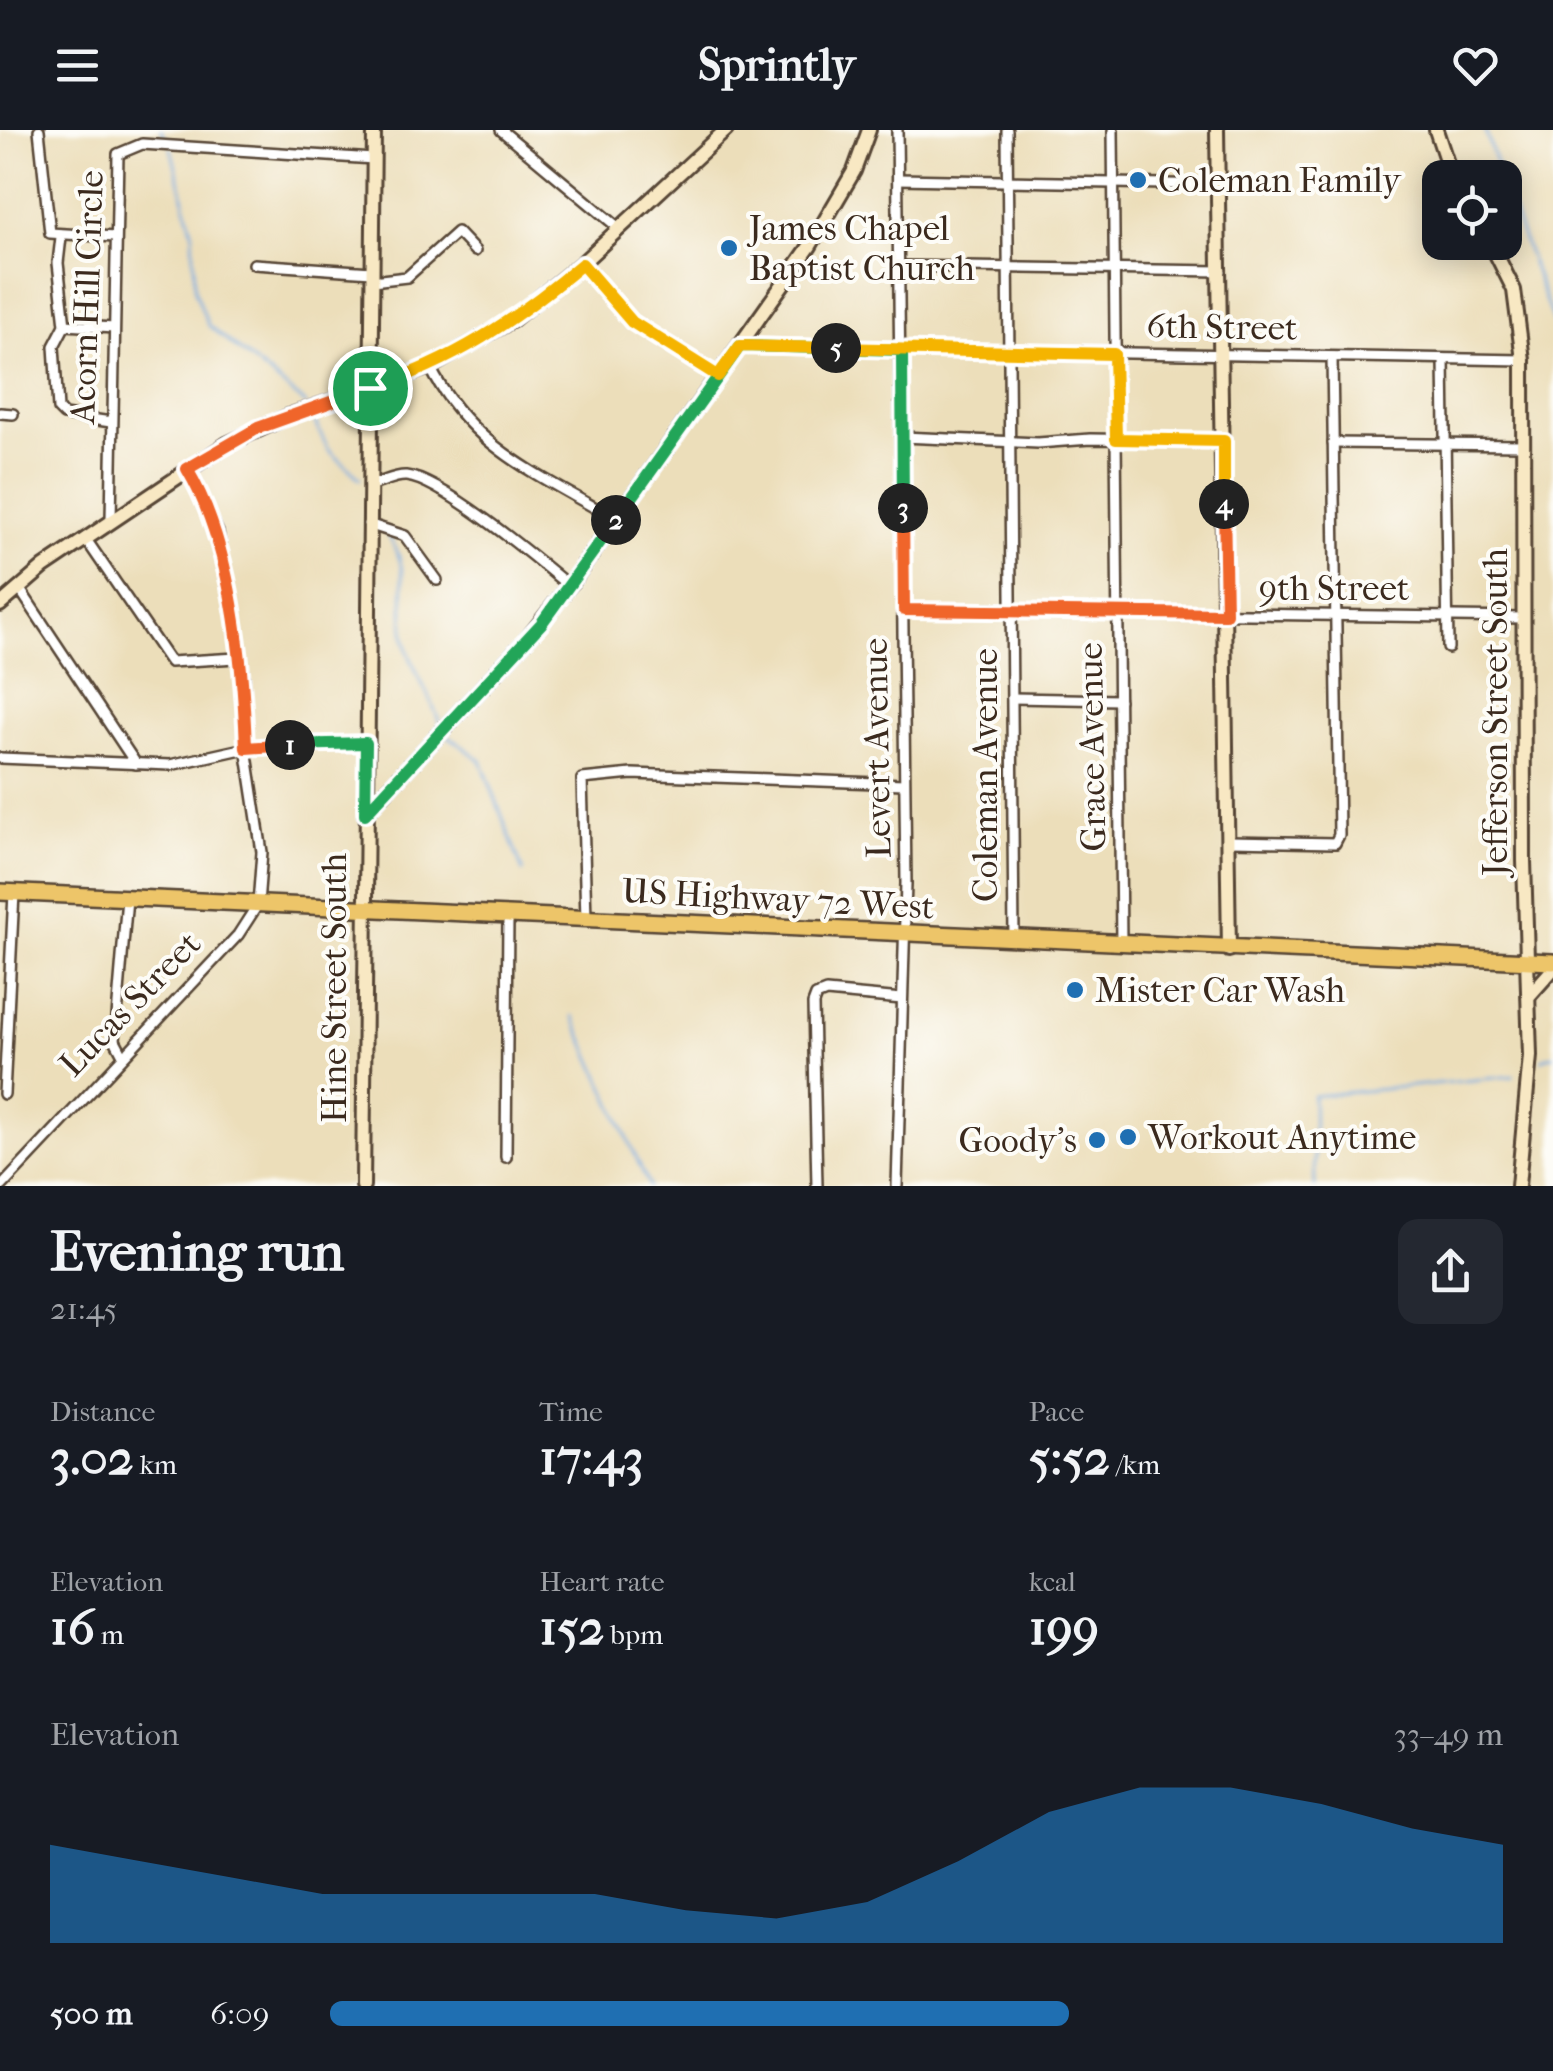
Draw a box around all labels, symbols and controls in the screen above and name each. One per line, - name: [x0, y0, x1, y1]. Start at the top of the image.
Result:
- icon: menu: [50, 38, 105, 93]
- icon: heart: [1448, 38, 1503, 93]
- text: Sprintly: [698, 39, 855, 92]
- place label: Coleman Family: [1158, 160, 1402, 201]
- map controls: [1422, 160, 1522, 260]
- button: locate: [1422, 160, 1522, 260]
- marker: Coleman Family: [1127, 169, 1149, 191]
- street label: Acorn Hill Circle: [62, 170, 112, 426]
- place label: James Chapel Baptist Church: [746, 208, 975, 289]
- marker: James Chapel Baptist Church: [718, 237, 740, 259]
- street label: 6th Street: [1146, 305, 1298, 349]
- pin: 5: [811, 323, 861, 373]
- text: 5: [830, 331, 842, 364]
- pin: [328, 346, 413, 431]
- icon: arrive: [343, 361, 398, 416]
- pin: 4: [1199, 479, 1249, 529]
- pin: 3: [878, 483, 928, 533]
- text: 4: [1216, 487, 1232, 520]
- text: 3: [897, 491, 909, 524]
- pin: 2: [591, 495, 641, 545]
- text: 2: [609, 503, 623, 536]
- street label: Jefferson Street South: [1475, 548, 1516, 879]
- street label: 9th Street: [1259, 568, 1410, 609]
- street label: Levert Avenue: [855, 637, 899, 859]
- street label: Grace Avenue: [1070, 642, 1114, 852]
- street label: Coleman Avenue: [965, 648, 1006, 902]
- pin: 1: [265, 720, 315, 770]
- text: 1: [285, 728, 295, 761]
- street label: Hine Street South: [314, 853, 355, 1123]
- street label: US Highway 72 West: [621, 870, 936, 928]
- street label: Lucas Street: [51, 923, 209, 1085]
- place label: Mister Car Wash: [1095, 970, 1346, 1011]
- marker: Mister Car Wash: [1064, 979, 1086, 1001]
- place label: Workout Anytime: [1147, 1117, 1416, 1158]
- place label: Goody's: [959, 1120, 1077, 1161]
- marker: Workout Anytime: [1117, 1126, 1139, 1148]
- marker: Goody's: [1086, 1129, 1108, 1151]
- button: share: [1398, 1219, 1503, 1324]
- text: Evening run: [50, 1220, 344, 1284]
- text: 21:45: [50, 1290, 118, 1327]
- text: Distance: [50, 1395, 155, 1428]
- text: Time: [539, 1395, 603, 1428]
- text: Pace: [1029, 1395, 1084, 1428]
- text: 3.02: [50, 1428, 133, 1487]
- text: 17:43: [539, 1428, 643, 1487]
- text: 5:52: [1029, 1428, 1110, 1487]
- text: km: [133, 1448, 177, 1481]
- text: /km: [1110, 1448, 1160, 1481]
- text: Elevation: [50, 1565, 163, 1598]
- text: Heart rate: [539, 1565, 665, 1598]
- text: kcal: [1029, 1565, 1076, 1598]
- text: 16: [50, 1598, 95, 1657]
- text: 152: [539, 1598, 604, 1657]
- text: 199: [1029, 1598, 1099, 1657]
- text: m: [95, 1618, 124, 1651]
- text: bpm: [604, 1618, 663, 1651]
- text: Elevation: [50, 1716, 179, 1753]
- text: 33–49 m: [1394, 1716, 1503, 1753]
- text: 500 m: [50, 1995, 133, 2032]
- text: 6:09: [210, 1995, 270, 2032]

